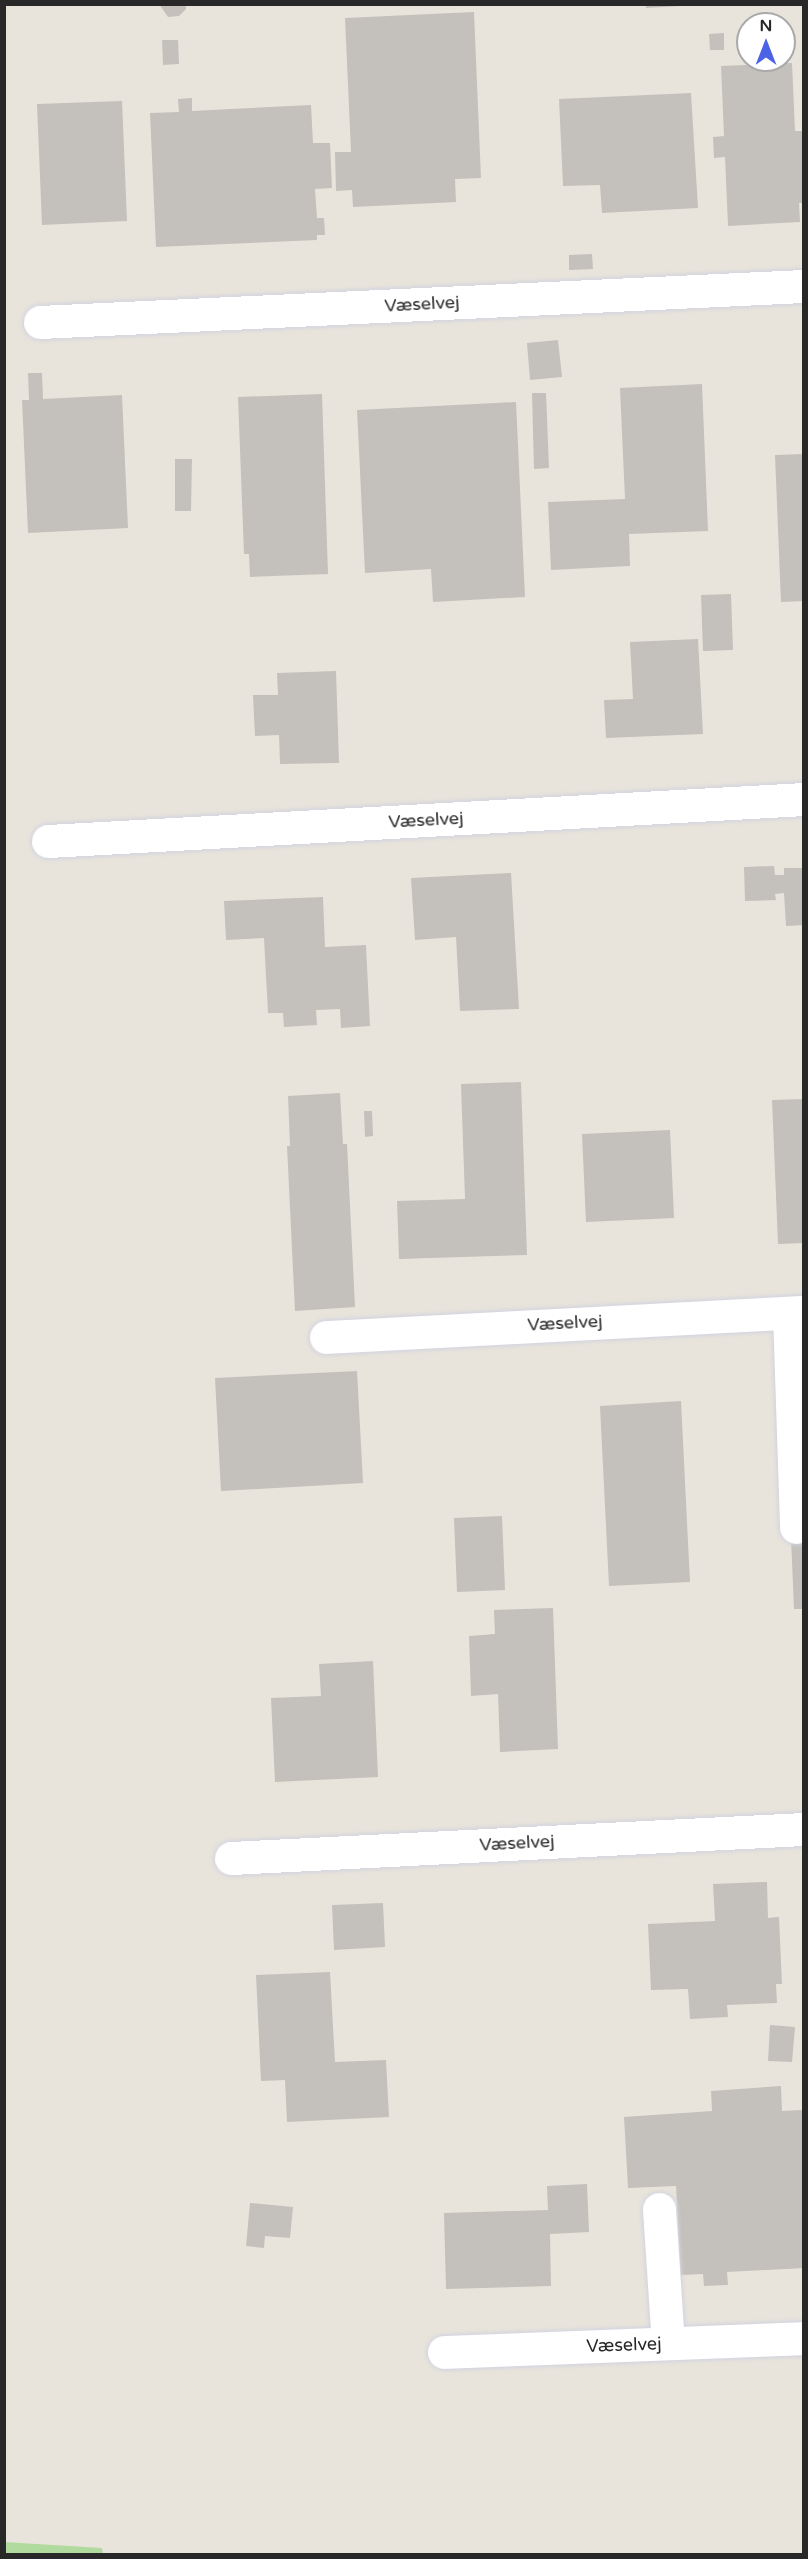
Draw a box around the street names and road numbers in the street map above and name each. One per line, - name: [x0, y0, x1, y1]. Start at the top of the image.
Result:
- street label: Væselvej: [384, 291, 460, 317]
- street label: Væselvej: [388, 807, 464, 833]
- street label: Væselvej: [527, 1310, 603, 1336]
- street label: Væselvej: [479, 1830, 555, 1856]
- street label: Væselvej: [586, 2333, 662, 2357]

